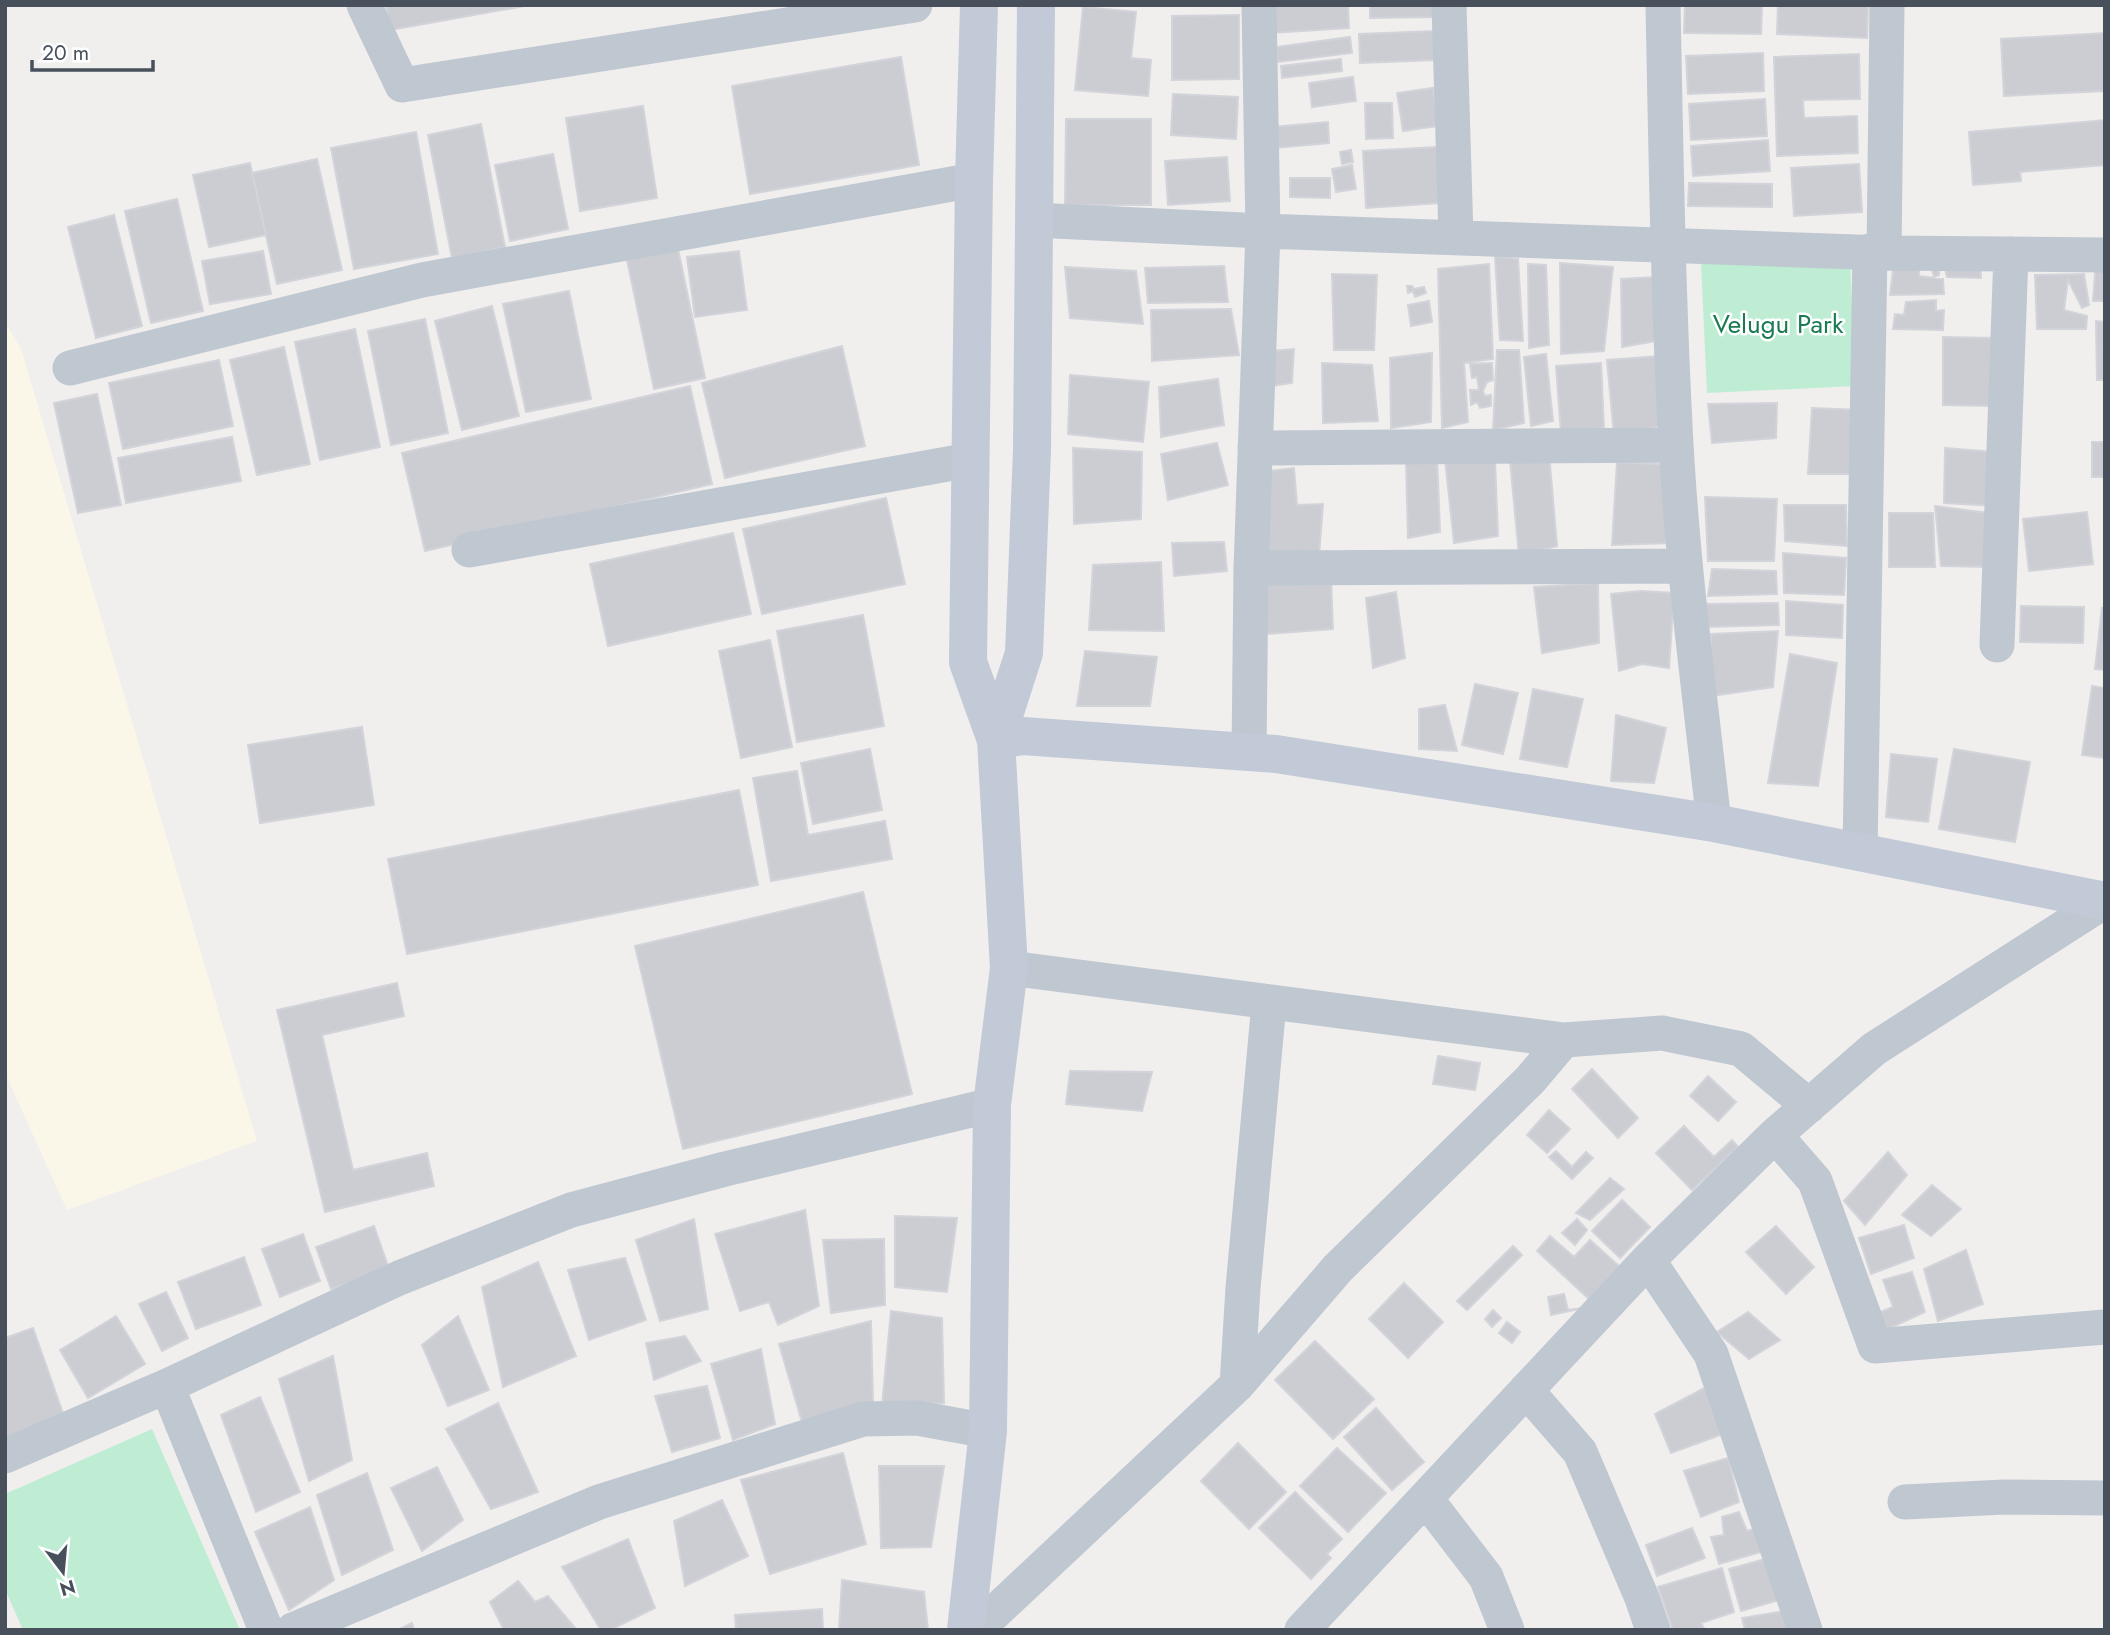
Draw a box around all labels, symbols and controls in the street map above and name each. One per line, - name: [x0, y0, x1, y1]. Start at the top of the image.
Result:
- scale bar: [32, 28, 152, 72]
- text: 20 m: [42, 38, 89, 68]
- park label: Velugu Park: [1713, 305, 1844, 343]
- north arrow: [28, 1537, 98, 1607]
- text: N: [57, 1573, 79, 1603]

